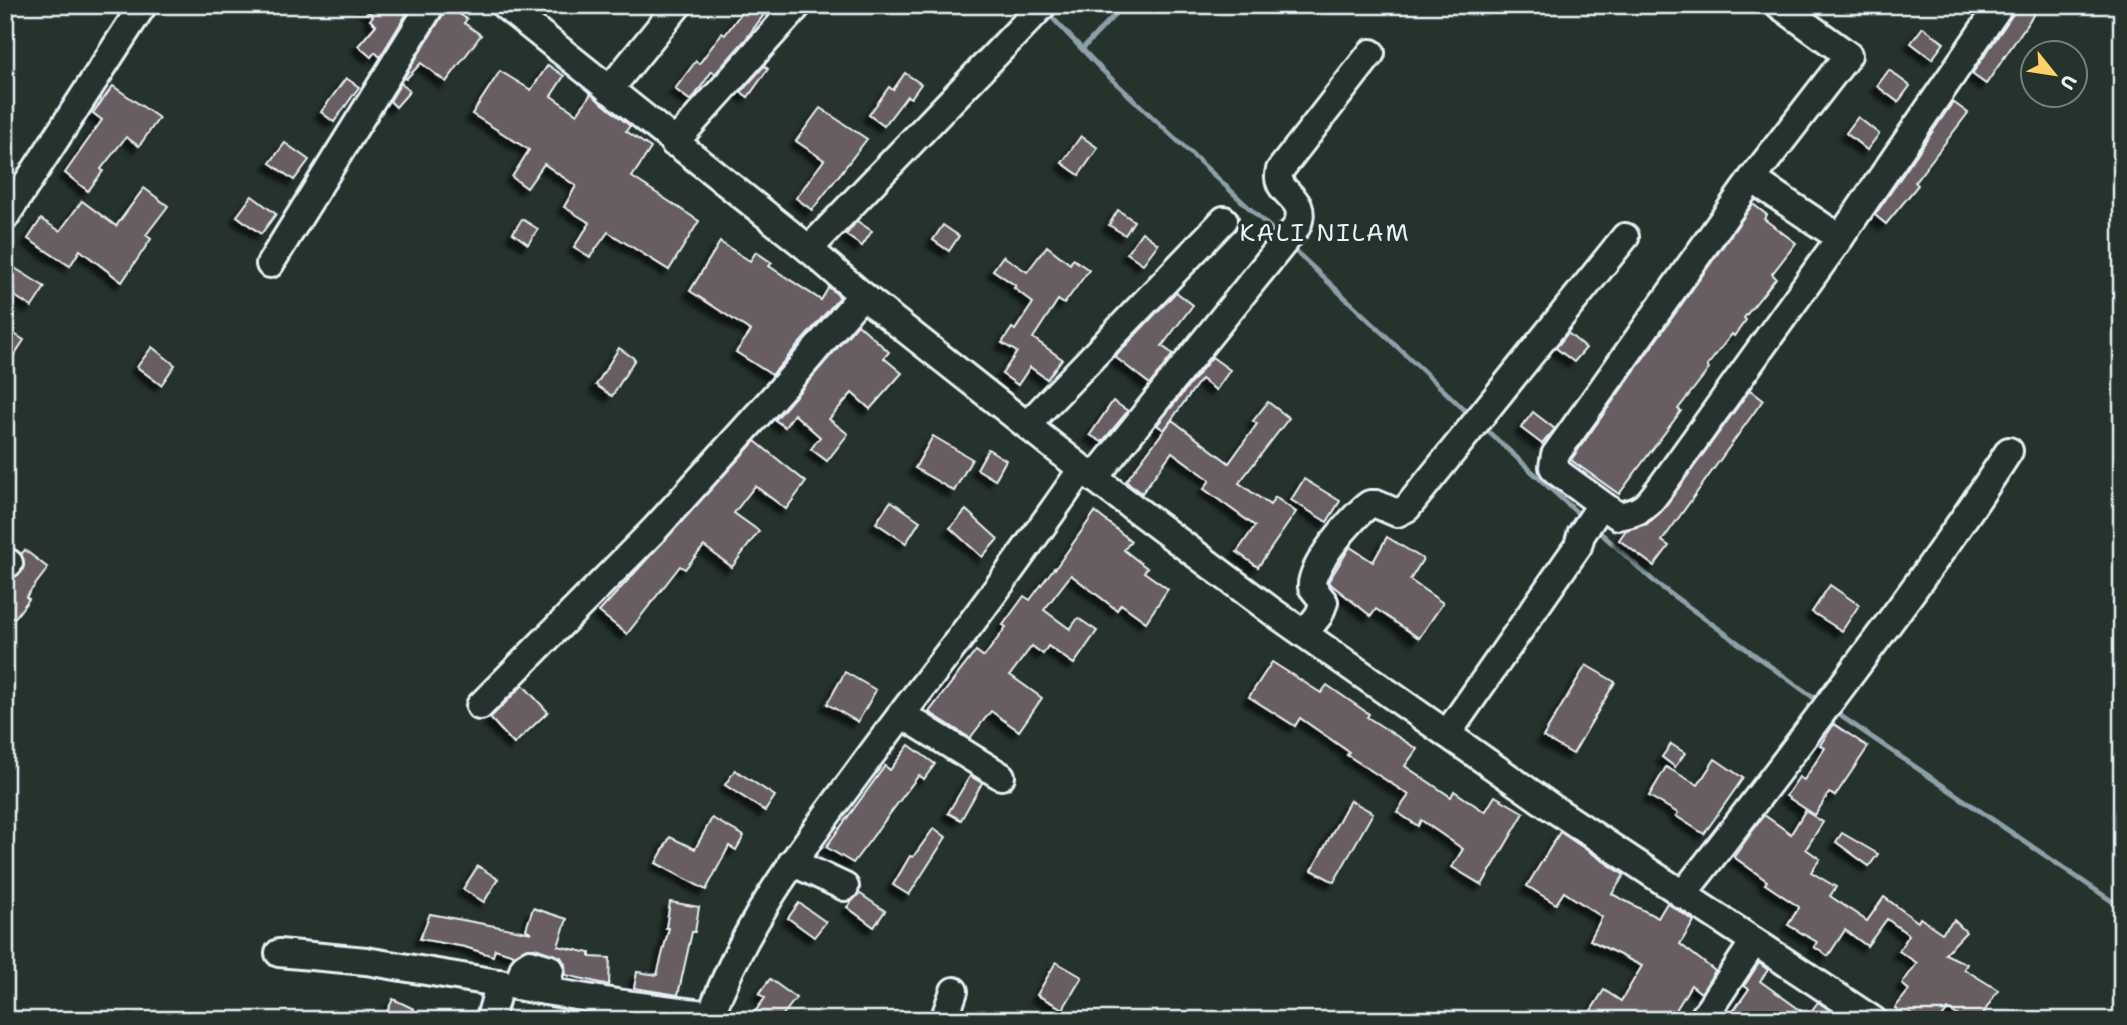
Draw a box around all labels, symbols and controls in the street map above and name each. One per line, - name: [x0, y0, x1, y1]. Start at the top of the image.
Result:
- north arrow: [2018, 38, 2088, 108]
- text: U: [2054, 70, 2082, 94]
- district label: KALI NILAM: [1240, 217, 1410, 249]

